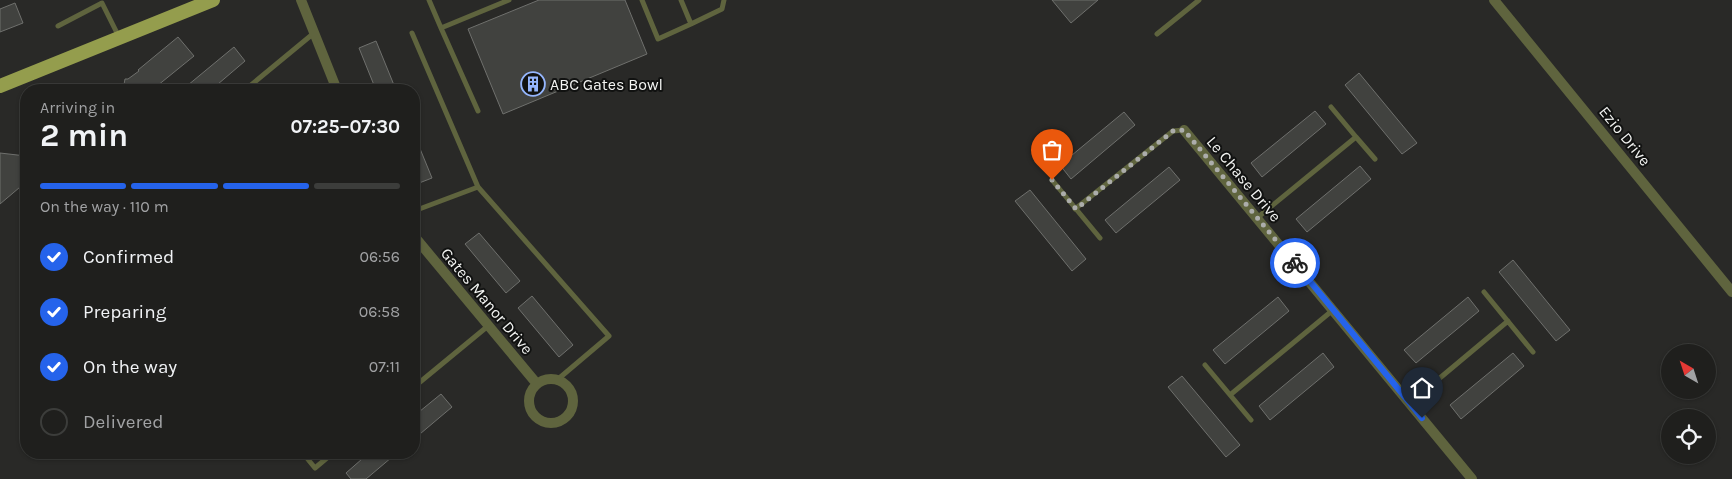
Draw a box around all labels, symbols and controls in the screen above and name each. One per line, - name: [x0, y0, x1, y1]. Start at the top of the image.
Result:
- building icon: ABC Gates Bowl: [520, 71, 546, 97]
- place label: ABC Gates Bowl: [550, 75, 663, 94]
- text: Arriving in: [40, 98, 115, 117]
- street label: Ezio Drive: [1595, 102, 1655, 170]
- text: 07:25–07:30: [290, 116, 400, 138]
- text: 2 min: [40, 117, 128, 154]
- pin: [1031, 129, 1073, 180]
- street label: Le Chase Drive: [1203, 132, 1285, 226]
- icon: bag: [1038, 136, 1066, 164]
- text: On the way · 110 m: [40, 197, 169, 216]
- courier: [1270, 238, 1320, 288]
- icon: check: [40, 243, 68, 271]
- street label: Gates Manor Drive: [437, 244, 537, 358]
- text: Confirmed: [83, 246, 174, 268]
- text: 06:56: [359, 247, 400, 266]
- icon: bike: [1281, 249, 1309, 277]
- icon: check: [40, 298, 68, 326]
- text: Preparing: [83, 301, 166, 323]
- text: 06:58: [359, 302, 400, 321]
- north arrow: [1661, 344, 1716, 399]
- map controls: [1661, 344, 1716, 464]
- icon: check: [40, 353, 68, 381]
- text: On the way: [83, 356, 177, 378]
- text: 07:11: [369, 357, 400, 376]
- pin: [1401, 367, 1443, 418]
- icon: home: [1408, 374, 1436, 402]
- button: locate: [1661, 409, 1716, 464]
- text: Delivered: [83, 411, 163, 433]

